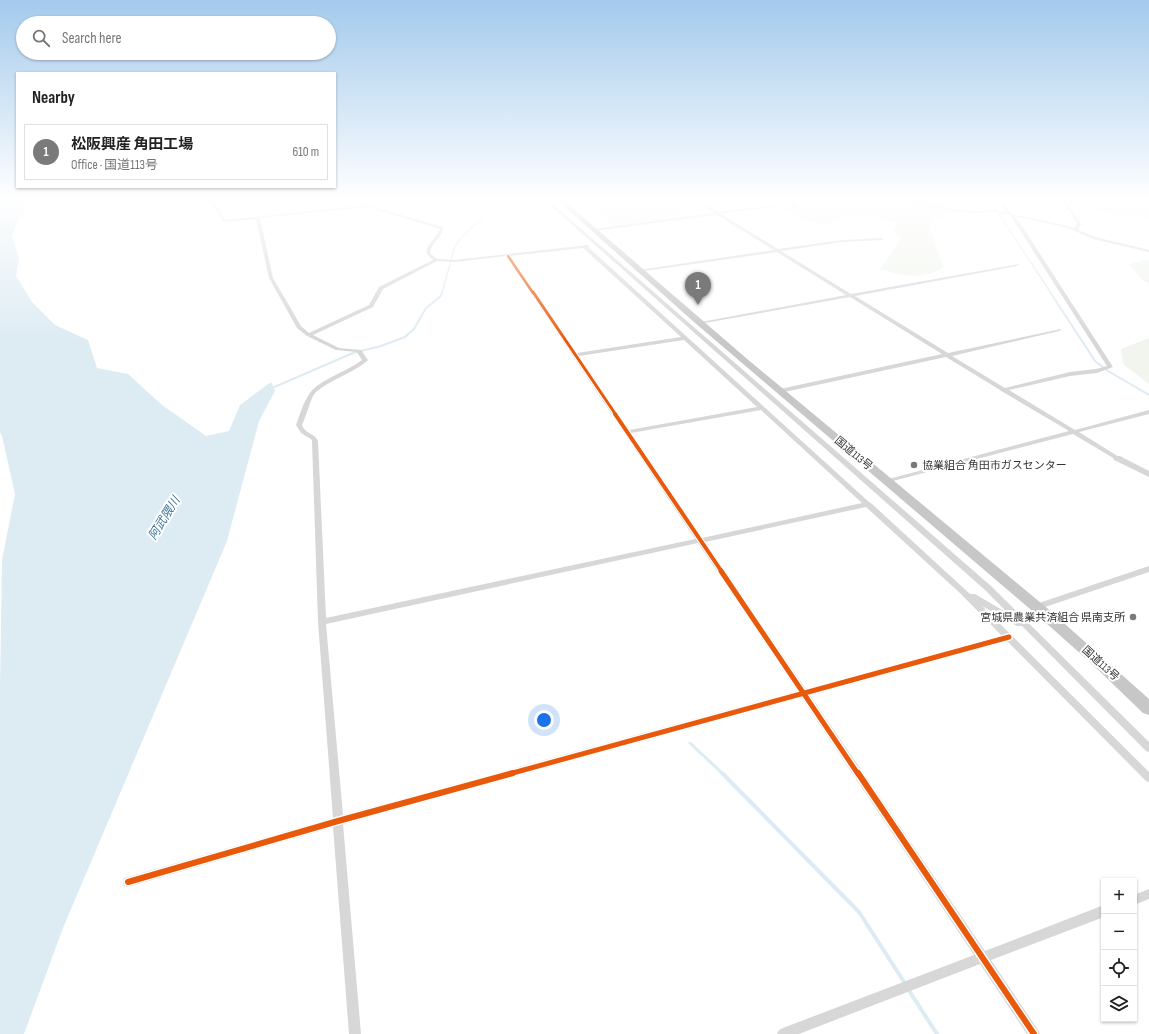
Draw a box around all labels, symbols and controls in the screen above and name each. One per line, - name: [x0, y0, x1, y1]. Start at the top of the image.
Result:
- search box: [16, 16, 336, 60]
- icon: search: [30, 27, 52, 49]
- text: Search here: [62, 29, 122, 48]
- text: Nearby: [32, 88, 75, 108]
- text: 松阪興産 角田工場: [71, 135, 193, 154]
- text: 1: [43, 144, 49, 160]
- text: 610 m: [293, 144, 319, 160]
- text: Office · 国道113号: [71, 157, 158, 173]
- pin: 1: [685, 272, 711, 305]
- street label: 国道113号: [832, 434, 875, 473]
- place label: 協業組合 角田市ガスセンター: [922, 459, 1067, 472]
- marker: 協業組合 角田市ガスセンター: [909, 460, 919, 470]
- water label: 阿武隈川: [145, 492, 185, 543]
- place label: 宮城県農業共済組合 県南支所: [980, 611, 1126, 624]
- marker: 宮城県農業共済組合 県南支所: [1128, 612, 1138, 622]
- street label: 国道113号: [1079, 643, 1122, 683]
- your location: [534, 710, 554, 730]
- map controls: [1101, 878, 1137, 1022]
- button: +: [1101, 878, 1137, 914]
- button: −: [1101, 914, 1137, 950]
- button: locate: [1101, 950, 1137, 986]
- button: layers: [1101, 986, 1137, 1022]

